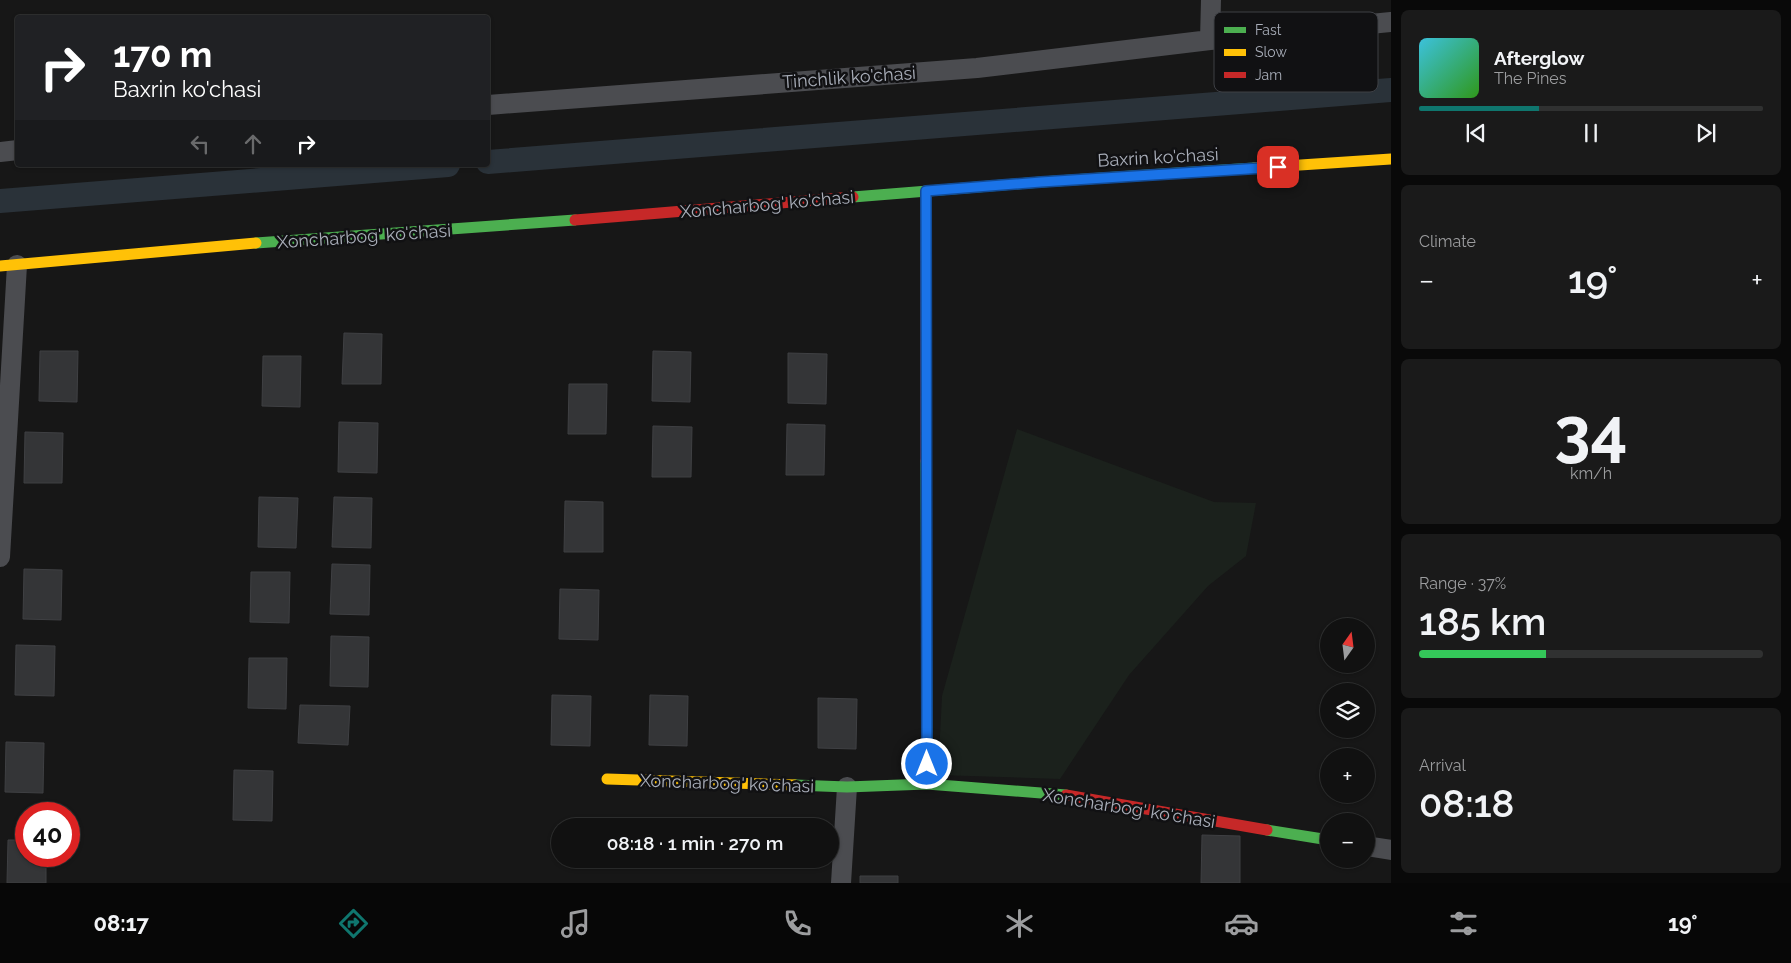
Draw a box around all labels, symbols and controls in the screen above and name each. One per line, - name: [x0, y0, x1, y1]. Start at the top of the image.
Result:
- legend: [1214, 12, 1378, 92]
- text: Fast: [1255, 22, 1282, 38]
- text: 170 m: [113, 34, 212, 75]
- icon: right: [30, 35, 95, 100]
- text: Slow: [1255, 44, 1287, 60]
- text: Afterglow: [1494, 47, 1584, 69]
- street label: Tinchlik ko'chasi: [781, 62, 917, 92]
- text: Jam: [1255, 67, 1282, 83]
- text: The Pines: [1494, 69, 1566, 88]
- text: Baxrin ko'chasi: [113, 76, 261, 102]
- icon: previous: [1462, 119, 1490, 147]
- icon: pause: [1577, 119, 1605, 147]
- icon: next: [1692, 119, 1720, 147]
- icon: left: [186, 130, 214, 158]
- icon: ahead: [239, 130, 267, 158]
- icon: right: [292, 130, 320, 158]
- street label: Baxrin ko'chasi: [1097, 143, 1219, 171]
- pin: [1257, 146, 1299, 188]
- icon: arrive: [1264, 153, 1292, 181]
- street label: Xoncharbog' ko'chasi: [679, 186, 855, 222]
- street label: Xoncharbog' ko'chasi: [276, 219, 452, 253]
- text: Climate: [1419, 232, 1476, 251]
- text: 19°: [1568, 257, 1618, 302]
- text: −: [1419, 264, 1434, 297]
- text: +: [1751, 264, 1763, 297]
- text: 34: [1554, 393, 1628, 469]
- text: km/h: [1570, 464, 1612, 483]
- text: Range · 37%: [1419, 574, 1506, 593]
- text: 185 km: [1419, 599, 1546, 644]
- north arrow: [1320, 618, 1375, 672]
- map controls: [1320, 618, 1375, 868]
- button: layers: [1320, 683, 1375, 738]
- position arrow: [900, 737, 952, 789]
- button: +: [1320, 748, 1375, 803]
- text: Arrival: [1419, 756, 1466, 775]
- street label: Xoncharbog' ko'chasi: [640, 769, 814, 797]
- text: 08:18: [1419, 781, 1514, 826]
- street label: Xoncharbog' ko'chasi: [1041, 784, 1217, 832]
- speed limit sign: 40: [15, 802, 80, 867]
- button: −: [1320, 813, 1375, 868]
- text: 08:18 · 1 min · 270 m: [607, 832, 783, 854]
- icon: directions: [336, 906, 371, 941]
- icon: music: [558, 906, 593, 941]
- icon: phone: [780, 906, 815, 941]
- icon: climate: [1002, 906, 1037, 941]
- icon: car: [1224, 906, 1259, 941]
- icon: filters: [1446, 906, 1481, 941]
- text: 08:17: [94, 910, 149, 936]
- text: 19°: [1668, 910, 1697, 936]

